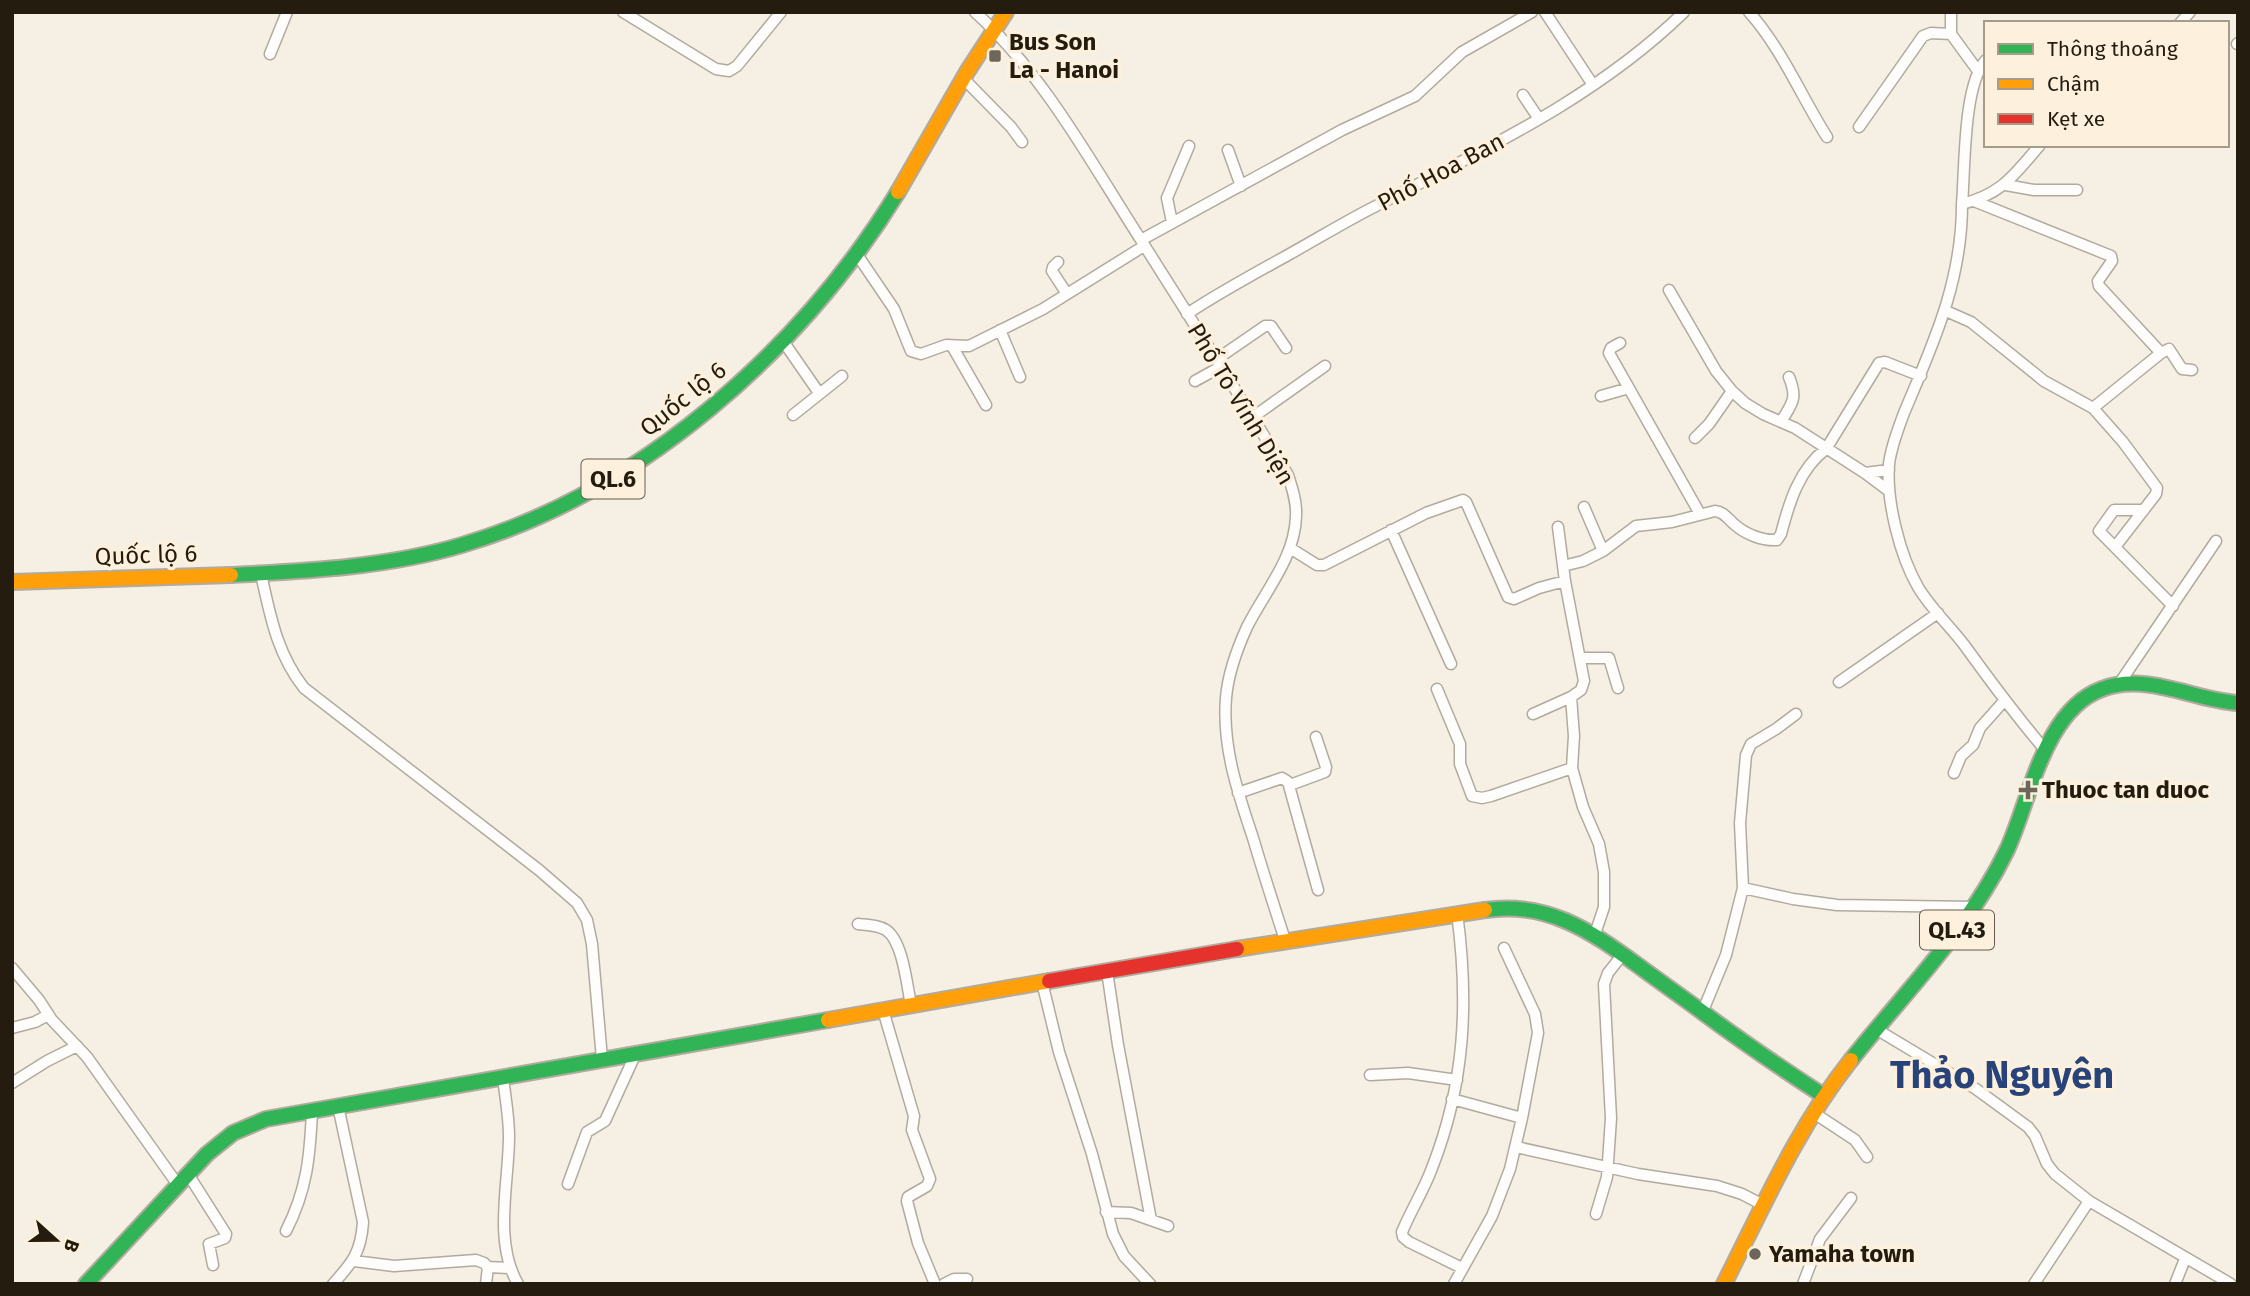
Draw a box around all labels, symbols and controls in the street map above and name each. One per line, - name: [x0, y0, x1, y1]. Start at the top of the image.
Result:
- legend: [1984, 21, 2229, 147]
- place label: Bus Son La - Hanoi: [1009, 28, 1119, 84]
- text: Thông thoáng: [2047, 36, 2178, 62]
- marker: Bus Son La - Hanoi: [987, 48, 1003, 64]
- text: Chậm: [2047, 71, 2100, 97]
- text: Kẹt xe: [2047, 106, 2105, 132]
- street label: Phố Hoa Ban: [1373, 127, 1509, 217]
- street label: Phố Tô Vĩnh Diện: [1182, 318, 1300, 490]
- street label: Quốc lộ 6: [634, 356, 732, 442]
- road number: QL.6: [582, 460, 644, 499]
- street label: Quốc lộ 6: [94, 539, 198, 571]
- place label: Thuoc tan duoc: [2042, 776, 2210, 804]
- marker: Thuoc tan duoc: [2020, 782, 2036, 798]
- road number: QL.43: [1920, 911, 1994, 950]
- district label: Thảo Nguyên: [1890, 1052, 2114, 1098]
- north arrow: [21, 1205, 91, 1275]
- text: B: [58, 1236, 84, 1256]
- place label: Yamaha town: [1768, 1240, 1915, 1268]
- marker: Yamaha town: [1747, 1246, 1763, 1262]

